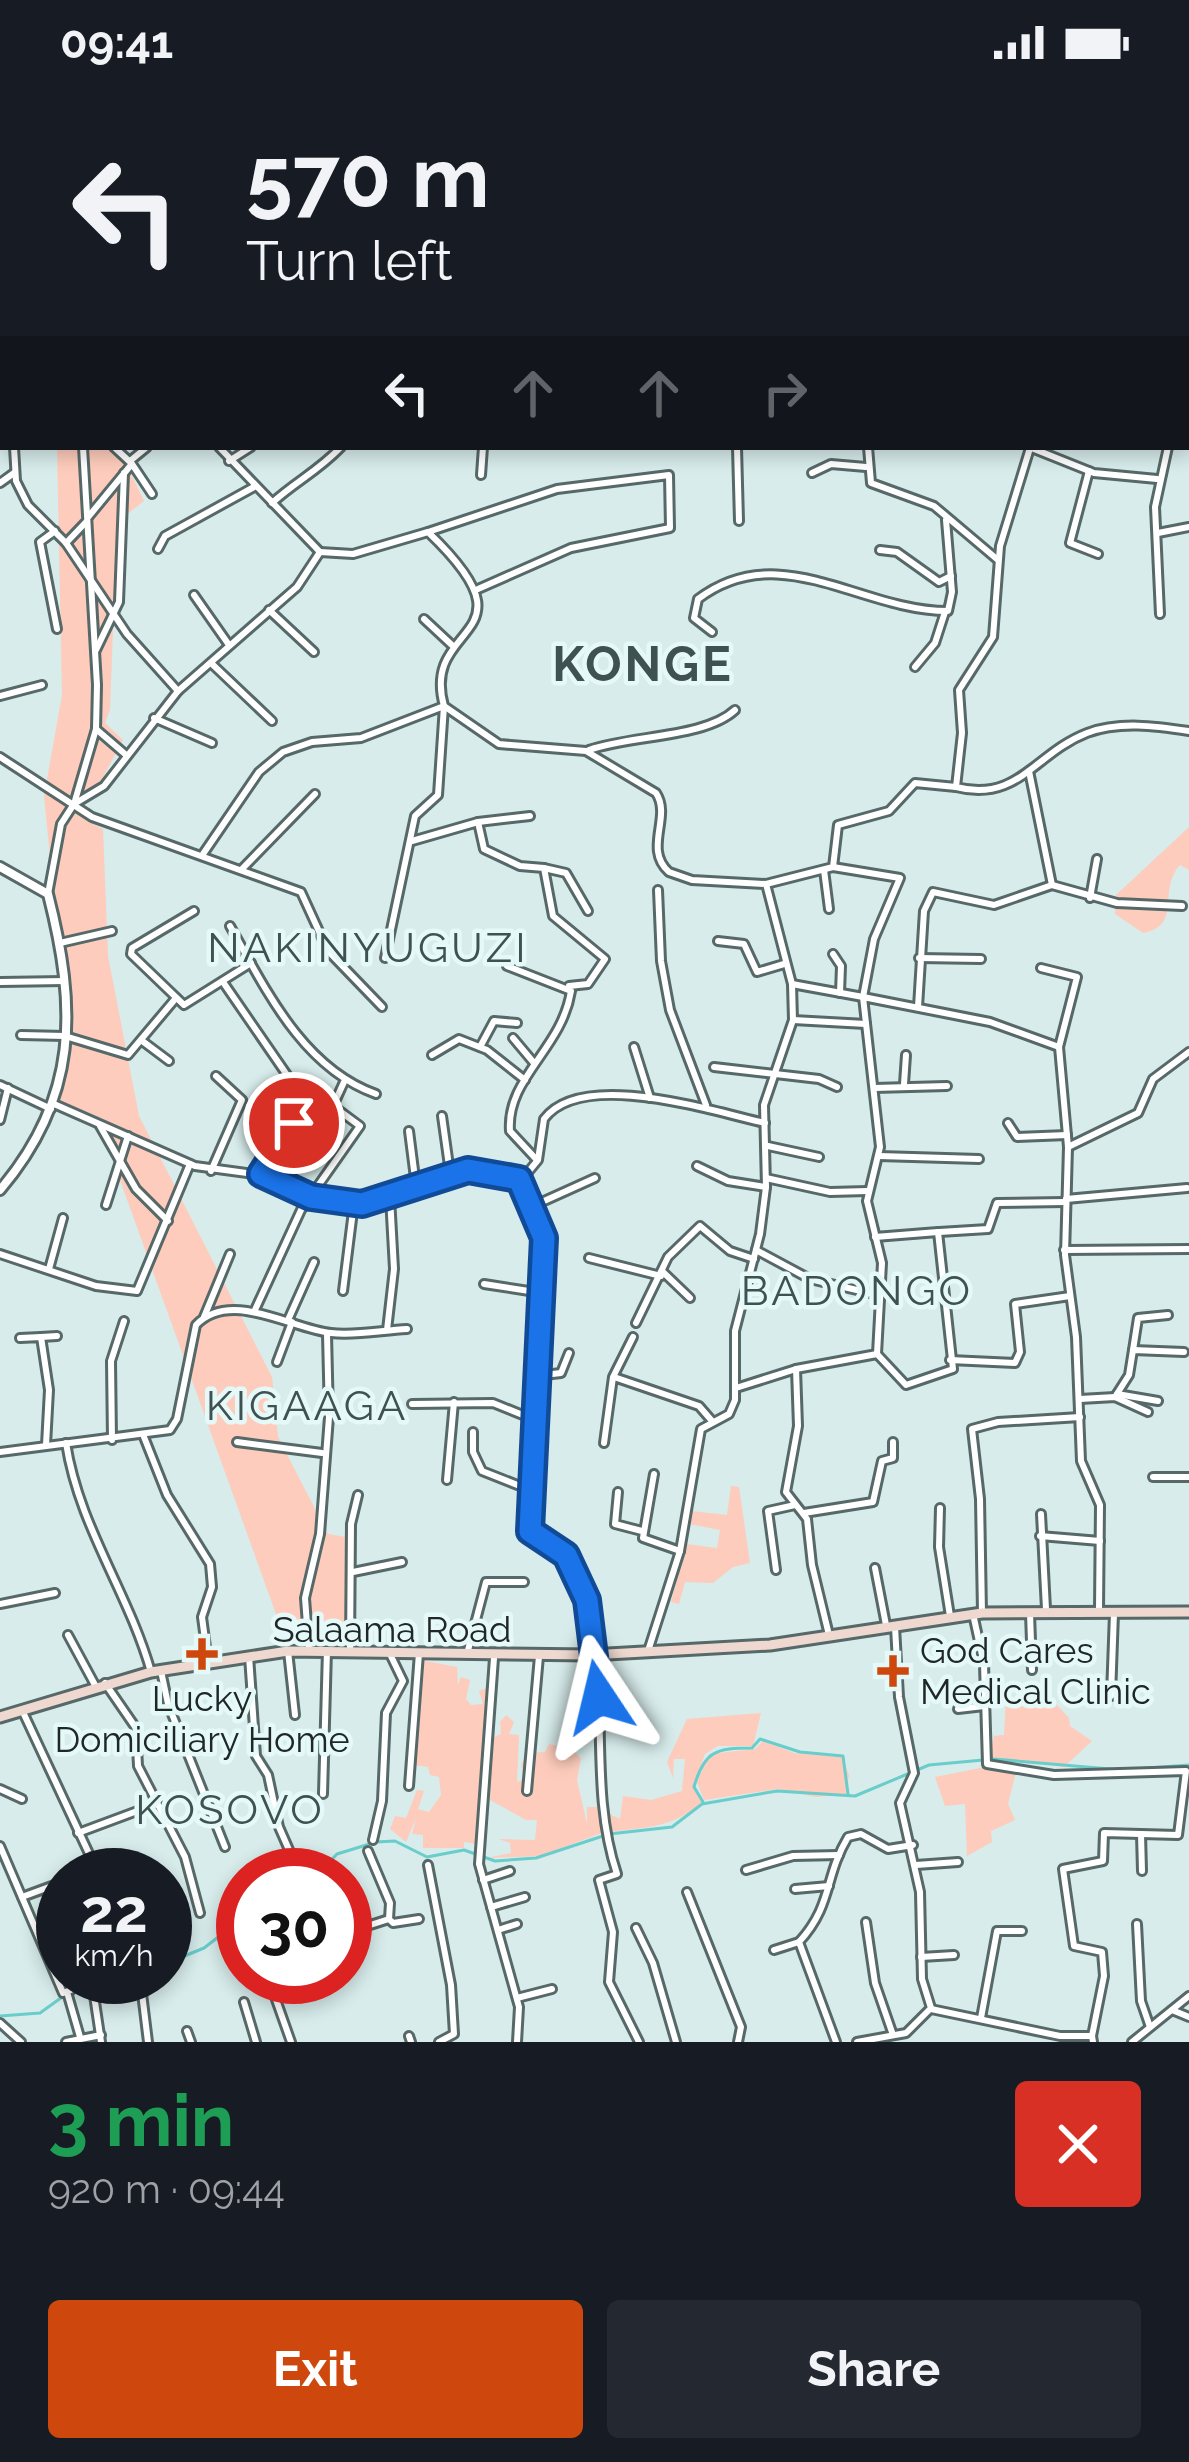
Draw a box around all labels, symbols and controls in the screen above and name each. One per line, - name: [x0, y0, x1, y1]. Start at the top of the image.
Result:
- text: 09:41: [60, 16, 173, 69]
- text: 570 m: [246, 128, 490, 227]
- icon: left: [48, 132, 204, 288]
- text: Turn left: [246, 229, 453, 293]
- icon: left: [374, 360, 440, 426]
- icon: ahead: [500, 360, 566, 426]
- icon: ahead: [626, 360, 692, 426]
- icon: right: [752, 360, 818, 426]
- district label: KONGE: [552, 636, 734, 692]
- district label: NAKINYUGUZI: [207, 923, 529, 972]
- pin: [243, 1072, 345, 1174]
- icon: arrive: [261, 1090, 327, 1156]
- district label: BADONGO: [741, 1266, 973, 1315]
- district label: KIGAAGA: [206, 1381, 408, 1430]
- street label: Salaama Road: [273, 1608, 511, 1650]
- place label: God Cares Medical Clinic: [920, 1629, 1151, 1712]
- position arrow: [536, 1634, 662, 1760]
- marker: Lucky Domiciliary Home: [186, 1638, 218, 1670]
- marker: God Cares Medical Clinic: [877, 1655, 909, 1687]
- place label: Lucky Domiciliary Home: [54, 1677, 350, 1760]
- district label: KOSOVO: [135, 1785, 325, 1834]
- speed limit sign: 30: [216, 1848, 372, 2004]
- text: 22: [80, 1876, 148, 1946]
- text: km/h: [74, 1938, 154, 1973]
- text: 3 min: [48, 2078, 234, 2163]
- button: close: [1015, 2081, 1141, 2207]
- text: 920 m · 09:44: [48, 2166, 285, 2212]
- button: Exit: [48, 2300, 583, 2438]
- button: Share: [607, 2300, 1141, 2438]

